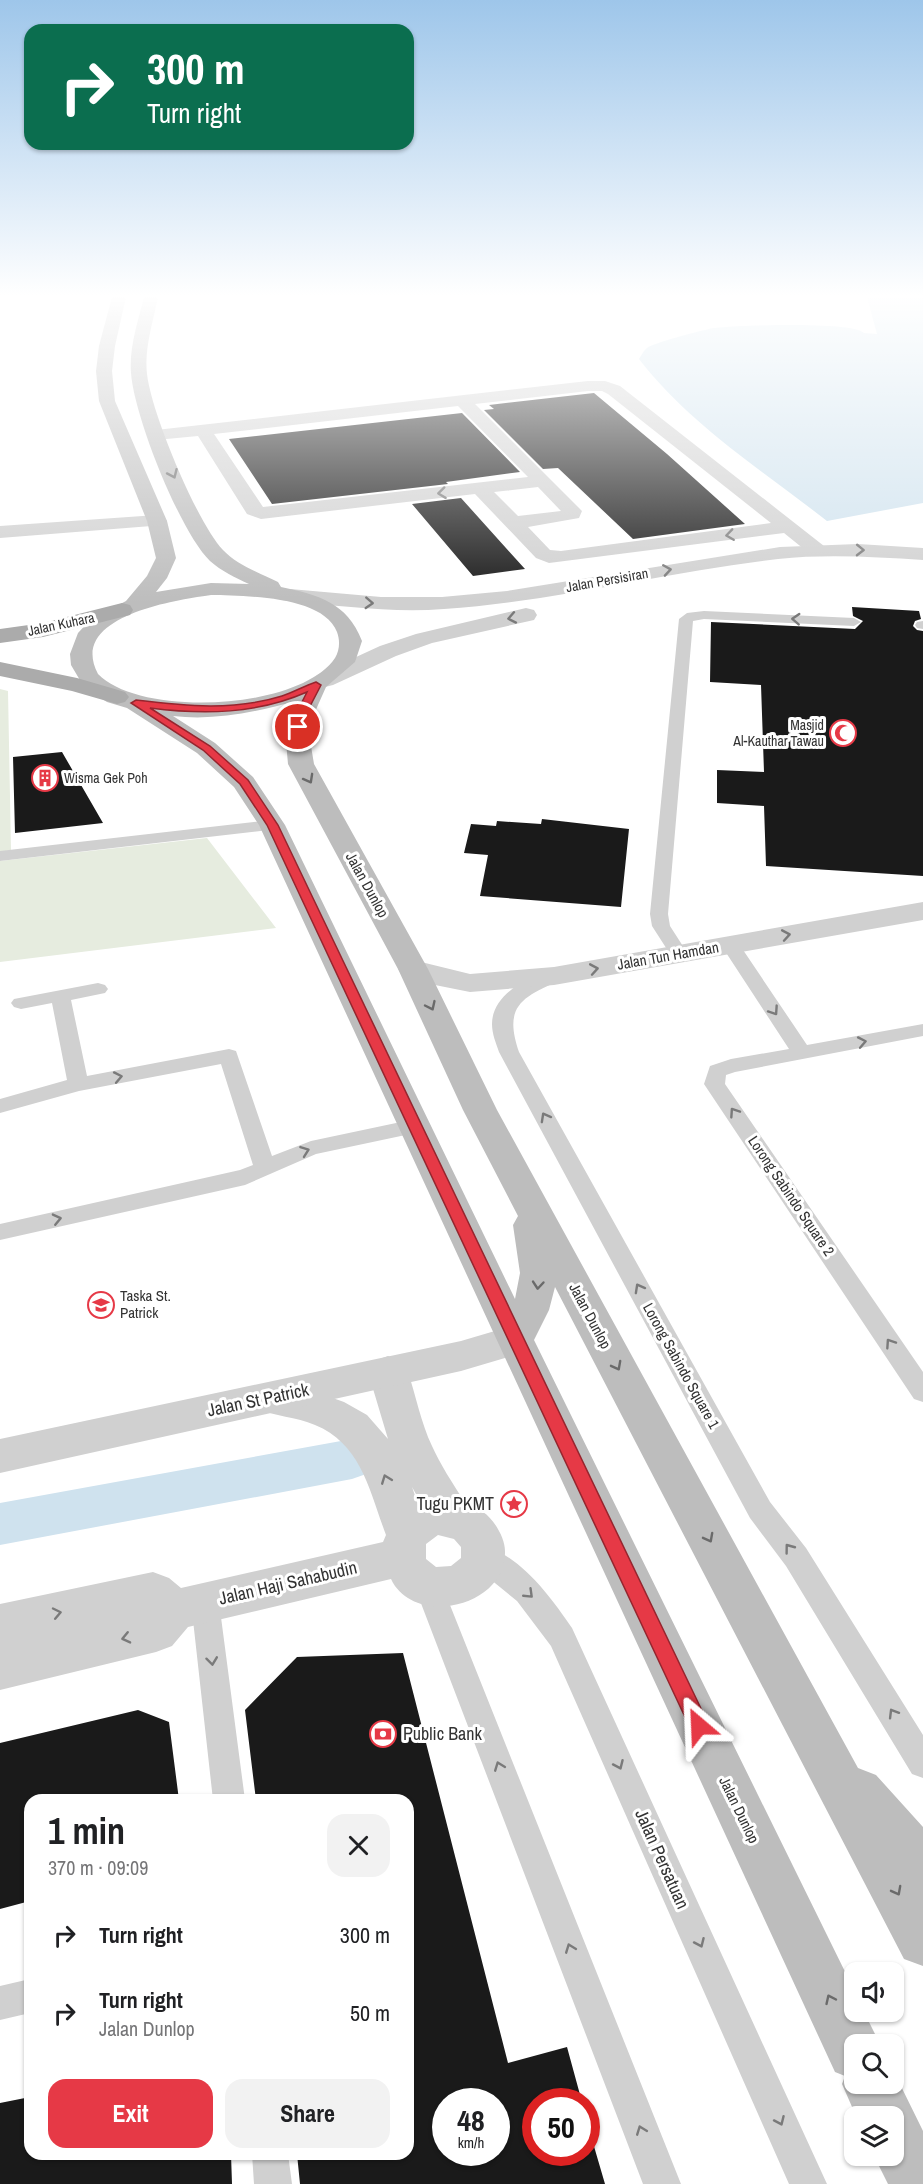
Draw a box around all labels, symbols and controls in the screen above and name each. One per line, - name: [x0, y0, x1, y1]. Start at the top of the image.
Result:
- text: 300 m: [147, 41, 245, 97]
- icon: right: [48, 48, 126, 126]
- text: Turn right: [147, 95, 241, 131]
- one-way arrow: [166, 468, 178, 479]
- one-way arrow: [438, 486, 447, 498]
- one-way arrow: [726, 528, 735, 540]
- one-way arrow: [856, 544, 865, 557]
- street label: Jalan Persisiran: [565, 564, 649, 596]
- one-way arrow: [662, 564, 671, 576]
- one-way arrow: [365, 596, 374, 609]
- street label: Jalan Kuhara: [26, 608, 97, 640]
- one-way arrow: [507, 611, 517, 624]
- one-way arrow: [791, 613, 800, 626]
- pin: [272, 701, 323, 752]
- icon: arrive: [281, 710, 314, 743]
- place label: Masjid Al-Kauthar Tawau: [732, 716, 824, 750]
- mosque icon: Masjid Al-Kauthar Tawau: [828, 718, 858, 748]
- building icon: Wisma Gek Poh: [30, 763, 60, 793]
- place label: Wisma Gek Poh: [64, 769, 148, 787]
- one-way arrow: [302, 772, 313, 783]
- street label: Jalan Dunlop: [341, 848, 394, 921]
- one-way arrow: [781, 929, 791, 942]
- street label: Jalan Tun Hamdan: [616, 936, 720, 975]
- one-way arrow: [589, 963, 599, 976]
- one-way arrow: [423, 1000, 435, 1011]
- one-way arrow: [767, 1005, 778, 1016]
- one-way arrow: [856, 1036, 866, 1049]
- one-way arrow: [113, 1071, 122, 1083]
- one-way arrow: [730, 1108, 741, 1119]
- one-way arrow: [541, 1113, 552, 1124]
- street label: Lorong Sabindo Square 2: [743, 1131, 840, 1260]
- one-way arrow: [299, 1146, 310, 1158]
- one-way arrow: [52, 1214, 62, 1227]
- street label: Jalan Dunlop: [564, 1279, 617, 1353]
- one-way arrow: [532, 1280, 545, 1289]
- one-way arrow: [635, 1284, 646, 1295]
- place label: Taska St. Patrick: [120, 1285, 171, 1323]
- school or university icon: Taska St. Patrick: [86, 1290, 116, 1320]
- street label: Lorong Sabindo Square 1: [638, 1299, 725, 1433]
- one-way arrow: [886, 1339, 897, 1350]
- one-way arrow: [610, 1359, 621, 1370]
- street label: Jalan St Patrick: [205, 1376, 312, 1422]
- one-way arrow: [381, 1474, 393, 1485]
- place icon: Tugu PKMT: [499, 1489, 529, 1519]
- place label: Tugu PKMT: [417, 1491, 494, 1516]
- one-way arrow: [702, 1532, 713, 1542]
- one-way arrow: [785, 1543, 796, 1554]
- street label: Jalan Haji Sahabudin: [216, 1554, 359, 1611]
- one-way arrow: [522, 1586, 533, 1597]
- one-way arrow: [52, 1607, 62, 1620]
- one-way arrow: [122, 1631, 132, 1644]
- one-way arrow: [205, 1656, 218, 1665]
- position arrow: [667, 1694, 731, 1758]
- one-way arrow: [888, 1709, 900, 1719]
- bank icon: Public Bank: [368, 1719, 398, 1749]
- place label: Public Bank: [403, 1721, 482, 1746]
- one-way arrow: [612, 1759, 624, 1770]
- one-way arrow: [494, 1761, 506, 1772]
- street label: Jalan Dunlop: [714, 1773, 765, 1847]
- street label: Jalan Persatuan: [629, 1805, 696, 1913]
- text: 1 min: [48, 1807, 125, 1855]
- button: close: [327, 1814, 390, 1877]
- text: 370 m · 09:09: [48, 1854, 148, 1881]
- one-way arrow: [890, 1885, 901, 1896]
- icon: right: [48, 1919, 81, 1952]
- text: Turn right: [99, 1920, 183, 1950]
- text: 300 m: [340, 1920, 390, 1950]
- one-way arrow: [692, 1936, 704, 1947]
- one-way arrow: [564, 1943, 577, 1954]
- map controls: [844, 1962, 904, 2166]
- button: sound: [844, 1962, 904, 2022]
- text: Turn right: [99, 1985, 183, 2015]
- one-way arrow: [825, 1995, 837, 2006]
- icon: right: [48, 1997, 81, 2030]
- text: 50 m: [350, 1998, 390, 2028]
- text: Jalan Dunlop: [99, 2015, 195, 2042]
- button: search: [844, 2034, 904, 2094]
- button: Exit: [48, 2079, 213, 2148]
- button: Share: [225, 2079, 390, 2148]
- speed limit sign: 50: [522, 2088, 600, 2166]
- text: 48: [457, 2100, 485, 2140]
- button: layers: [844, 2106, 904, 2166]
- one-way arrow: [772, 2114, 784, 2125]
- one-way arrow: [635, 2125, 648, 2135]
- text: km/h: [458, 2132, 484, 2153]

